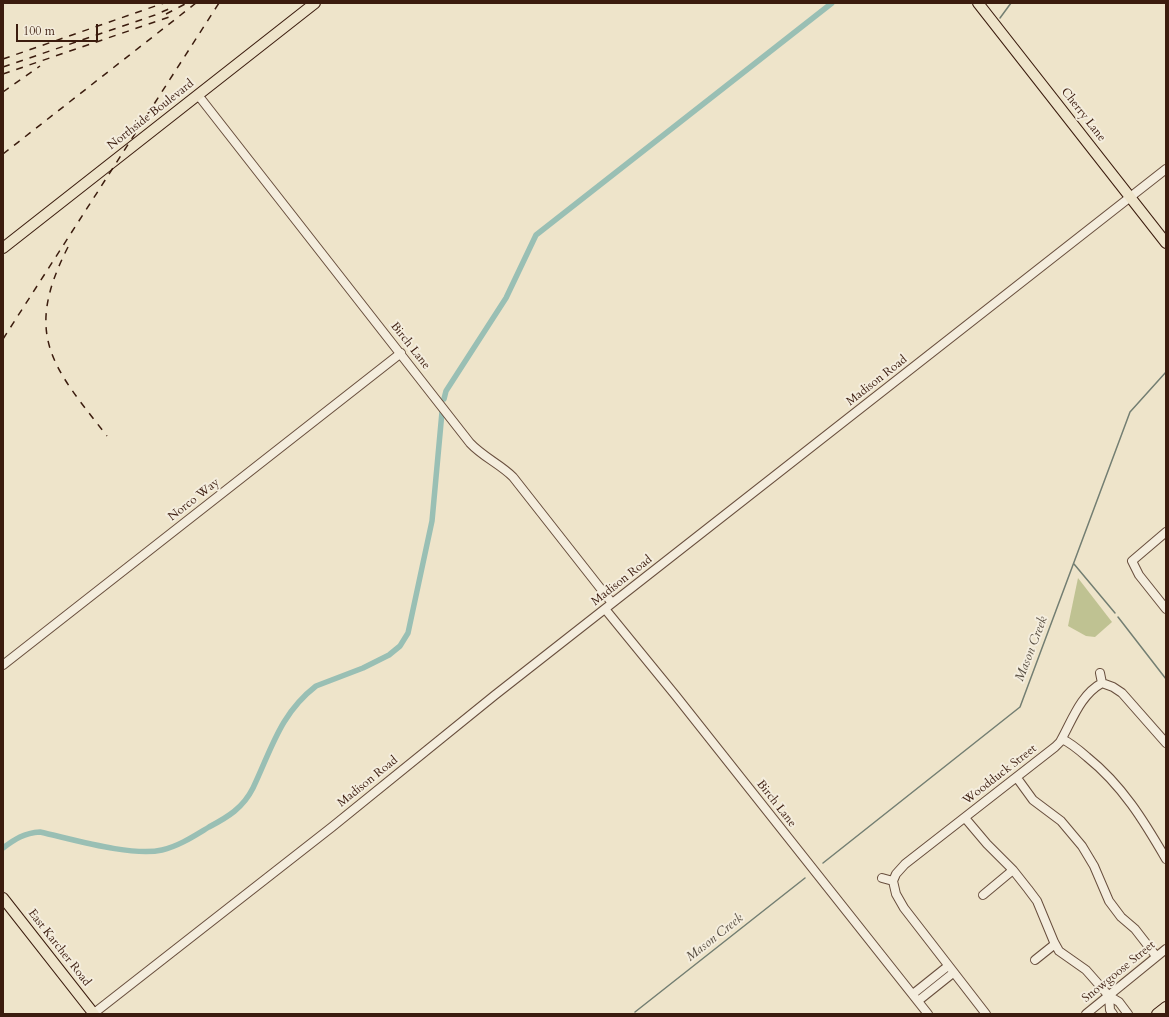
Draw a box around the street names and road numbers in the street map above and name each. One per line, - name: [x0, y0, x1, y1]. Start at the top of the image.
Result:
- street label: Northside Boulevard: [105, 77, 197, 153]
- street label: Cherry Lane: [1058, 85, 1108, 145]
- street label: Birch Lane: [387, 320, 433, 372]
- street label: Madison Road: [844, 353, 910, 409]
- street label: Norco Way: [166, 476, 222, 524]
- street label: Madison Road: [589, 553, 655, 609]
- street label: Woodduck Street: [960, 742, 1040, 808]
- street label: Madison Road: [335, 753, 401, 811]
- street label: Birch Lane: [753, 778, 799, 830]
- street label: East Karcher Road: [25, 907, 93, 989]
- street label: Snowgoose Street: [1079, 938, 1159, 1006]

